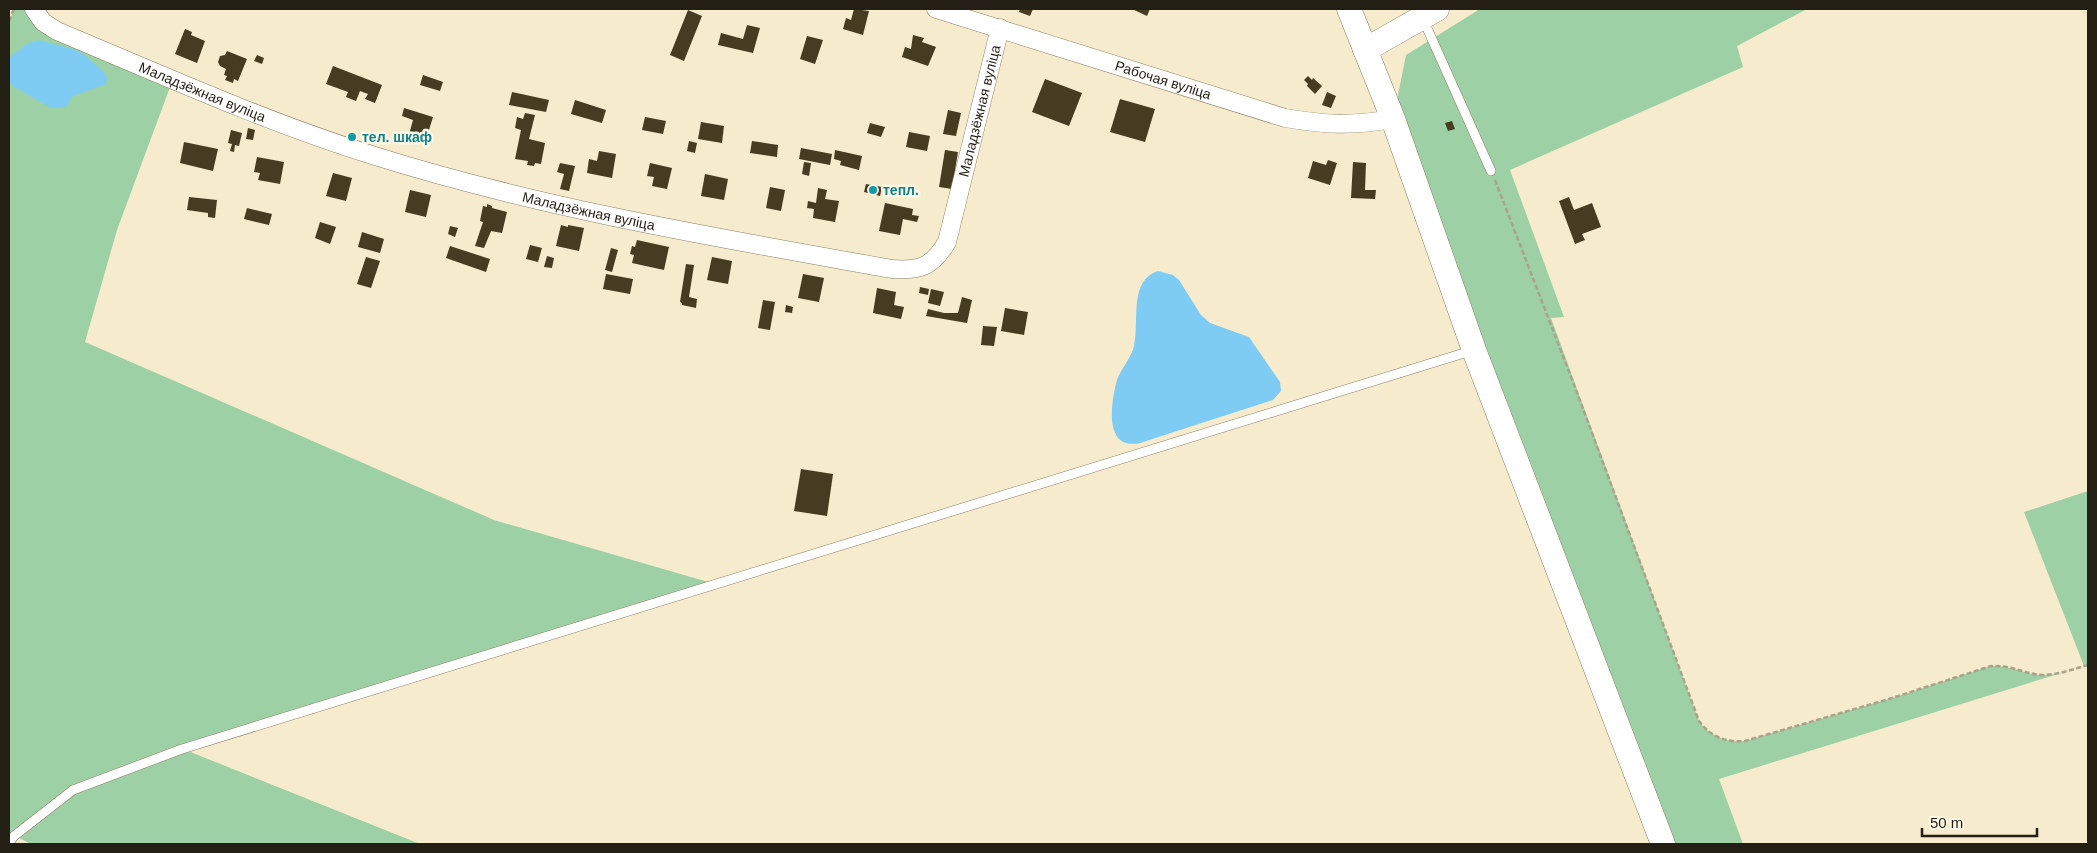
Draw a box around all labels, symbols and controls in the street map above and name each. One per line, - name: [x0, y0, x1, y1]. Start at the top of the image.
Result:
- street label: Маладзёжная вуліца: [955, 43, 1004, 178]
- street label: Рабочая вуліца: [1113, 57, 1213, 103]
- street label: Маладзёжная вуліца: [137, 59, 268, 125]
- place label: тел. шкаф: [362, 129, 432, 145]
- marker: тел. шкаф: [346, 131, 358, 143]
- place label: тепл.: [883, 182, 919, 198]
- marker: тепл.: [867, 184, 879, 196]
- street label: Маладзёжная вуліца: [521, 189, 657, 233]
- scale bar: [1922, 806, 2037, 838]
- text: 50 m: [1930, 814, 1963, 831]

